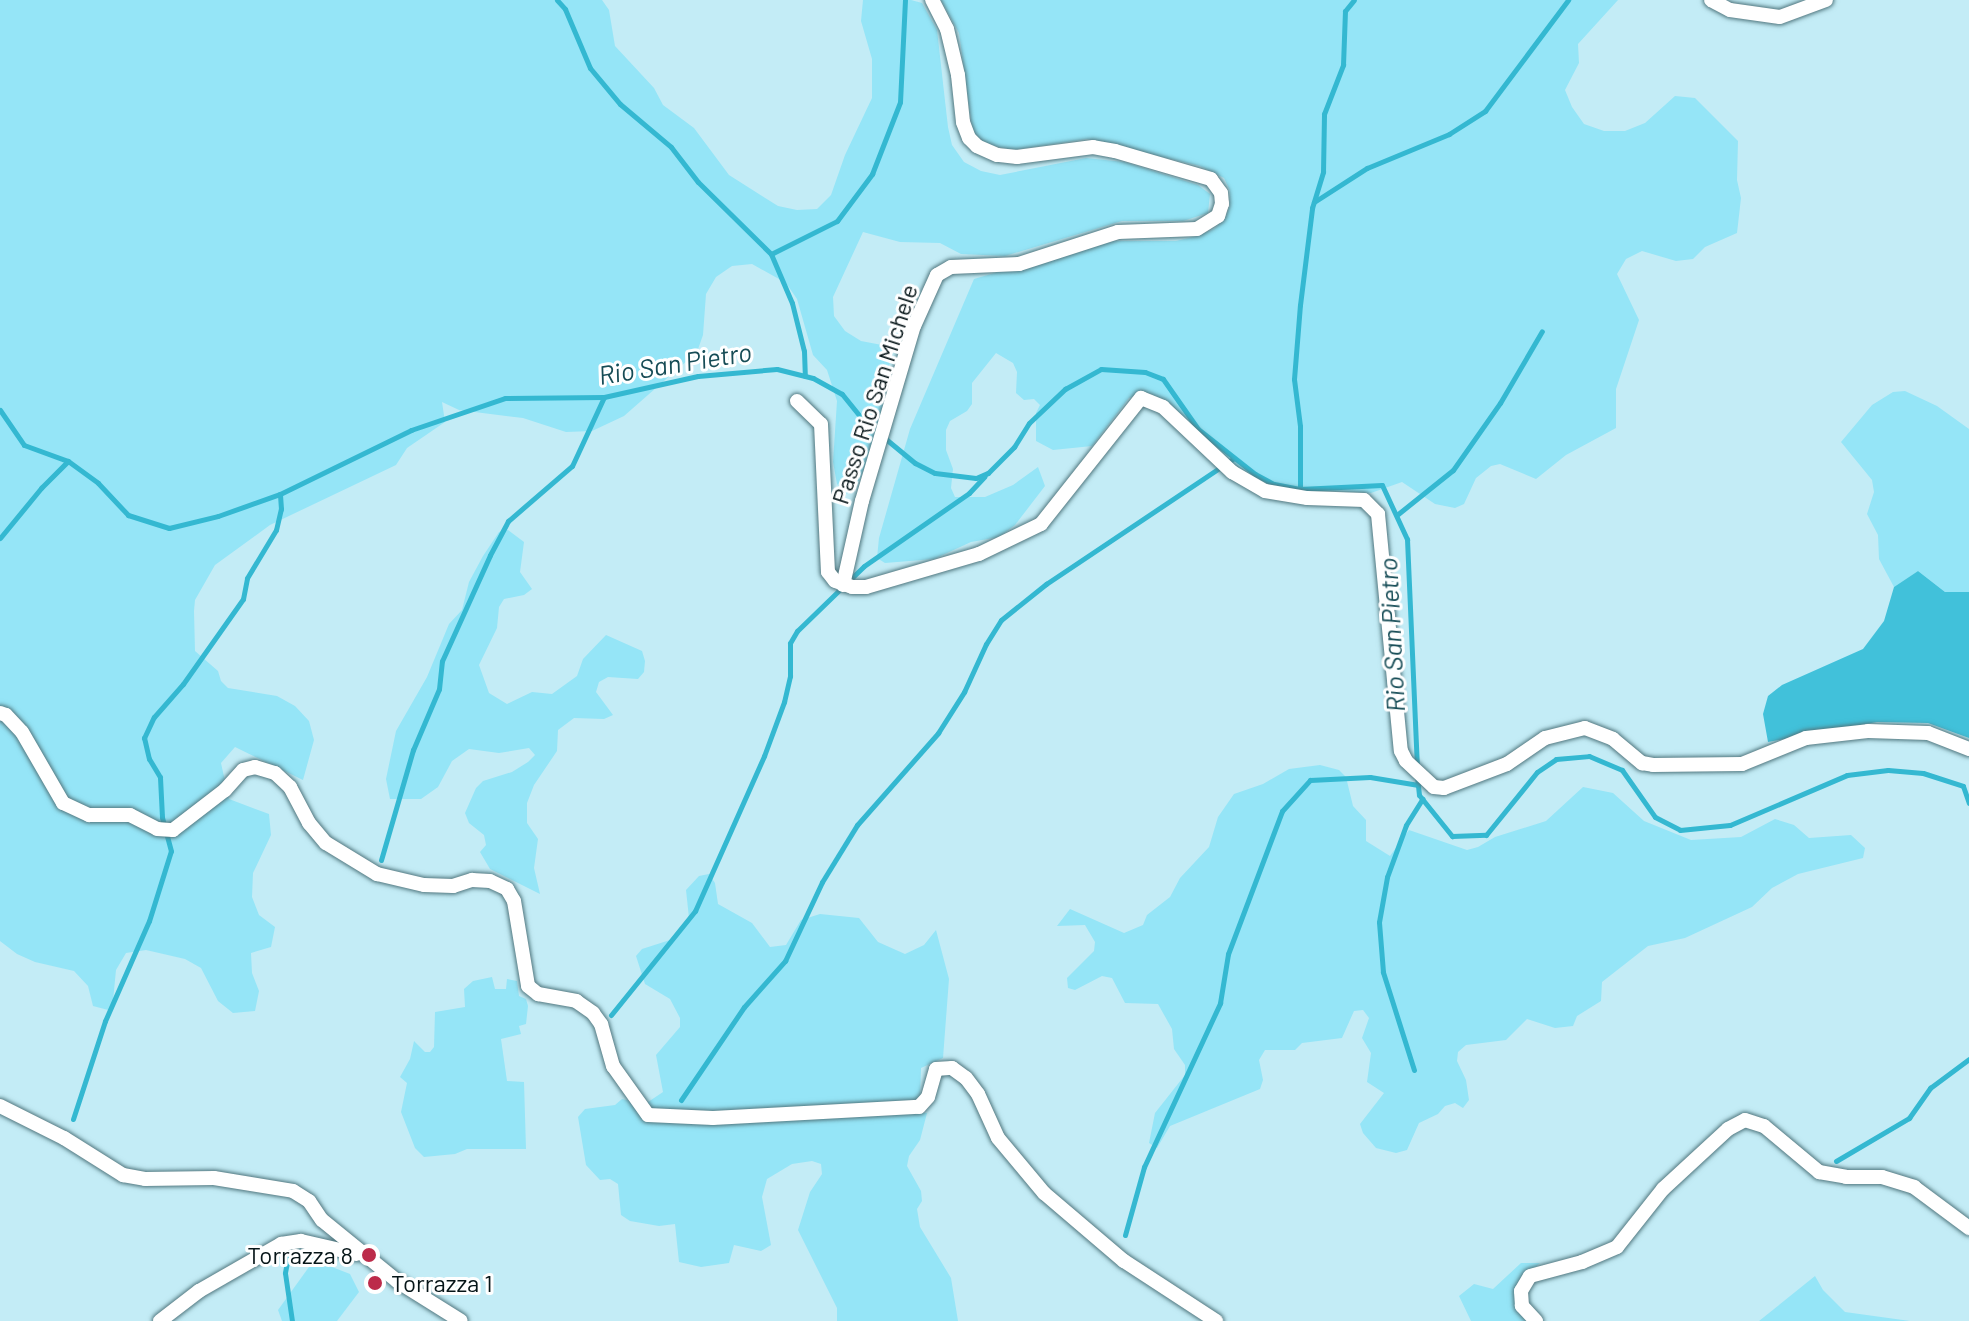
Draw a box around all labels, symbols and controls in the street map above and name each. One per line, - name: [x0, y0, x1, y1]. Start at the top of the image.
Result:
- street label: Passo Rio San Michele: [825, 281, 923, 507]
- water label: Rio San Pietro: [596, 336, 754, 390]
- water label: Rio San Pietro: [1371, 557, 1411, 713]
- place label: Torrazza 8: [247, 1241, 353, 1269]
- marker: Torrazza 8: [360, 1246, 378, 1264]
- place label: Torrazza 1: [391, 1269, 493, 1297]
- marker: Torrazza 1: [366, 1274, 384, 1292]

